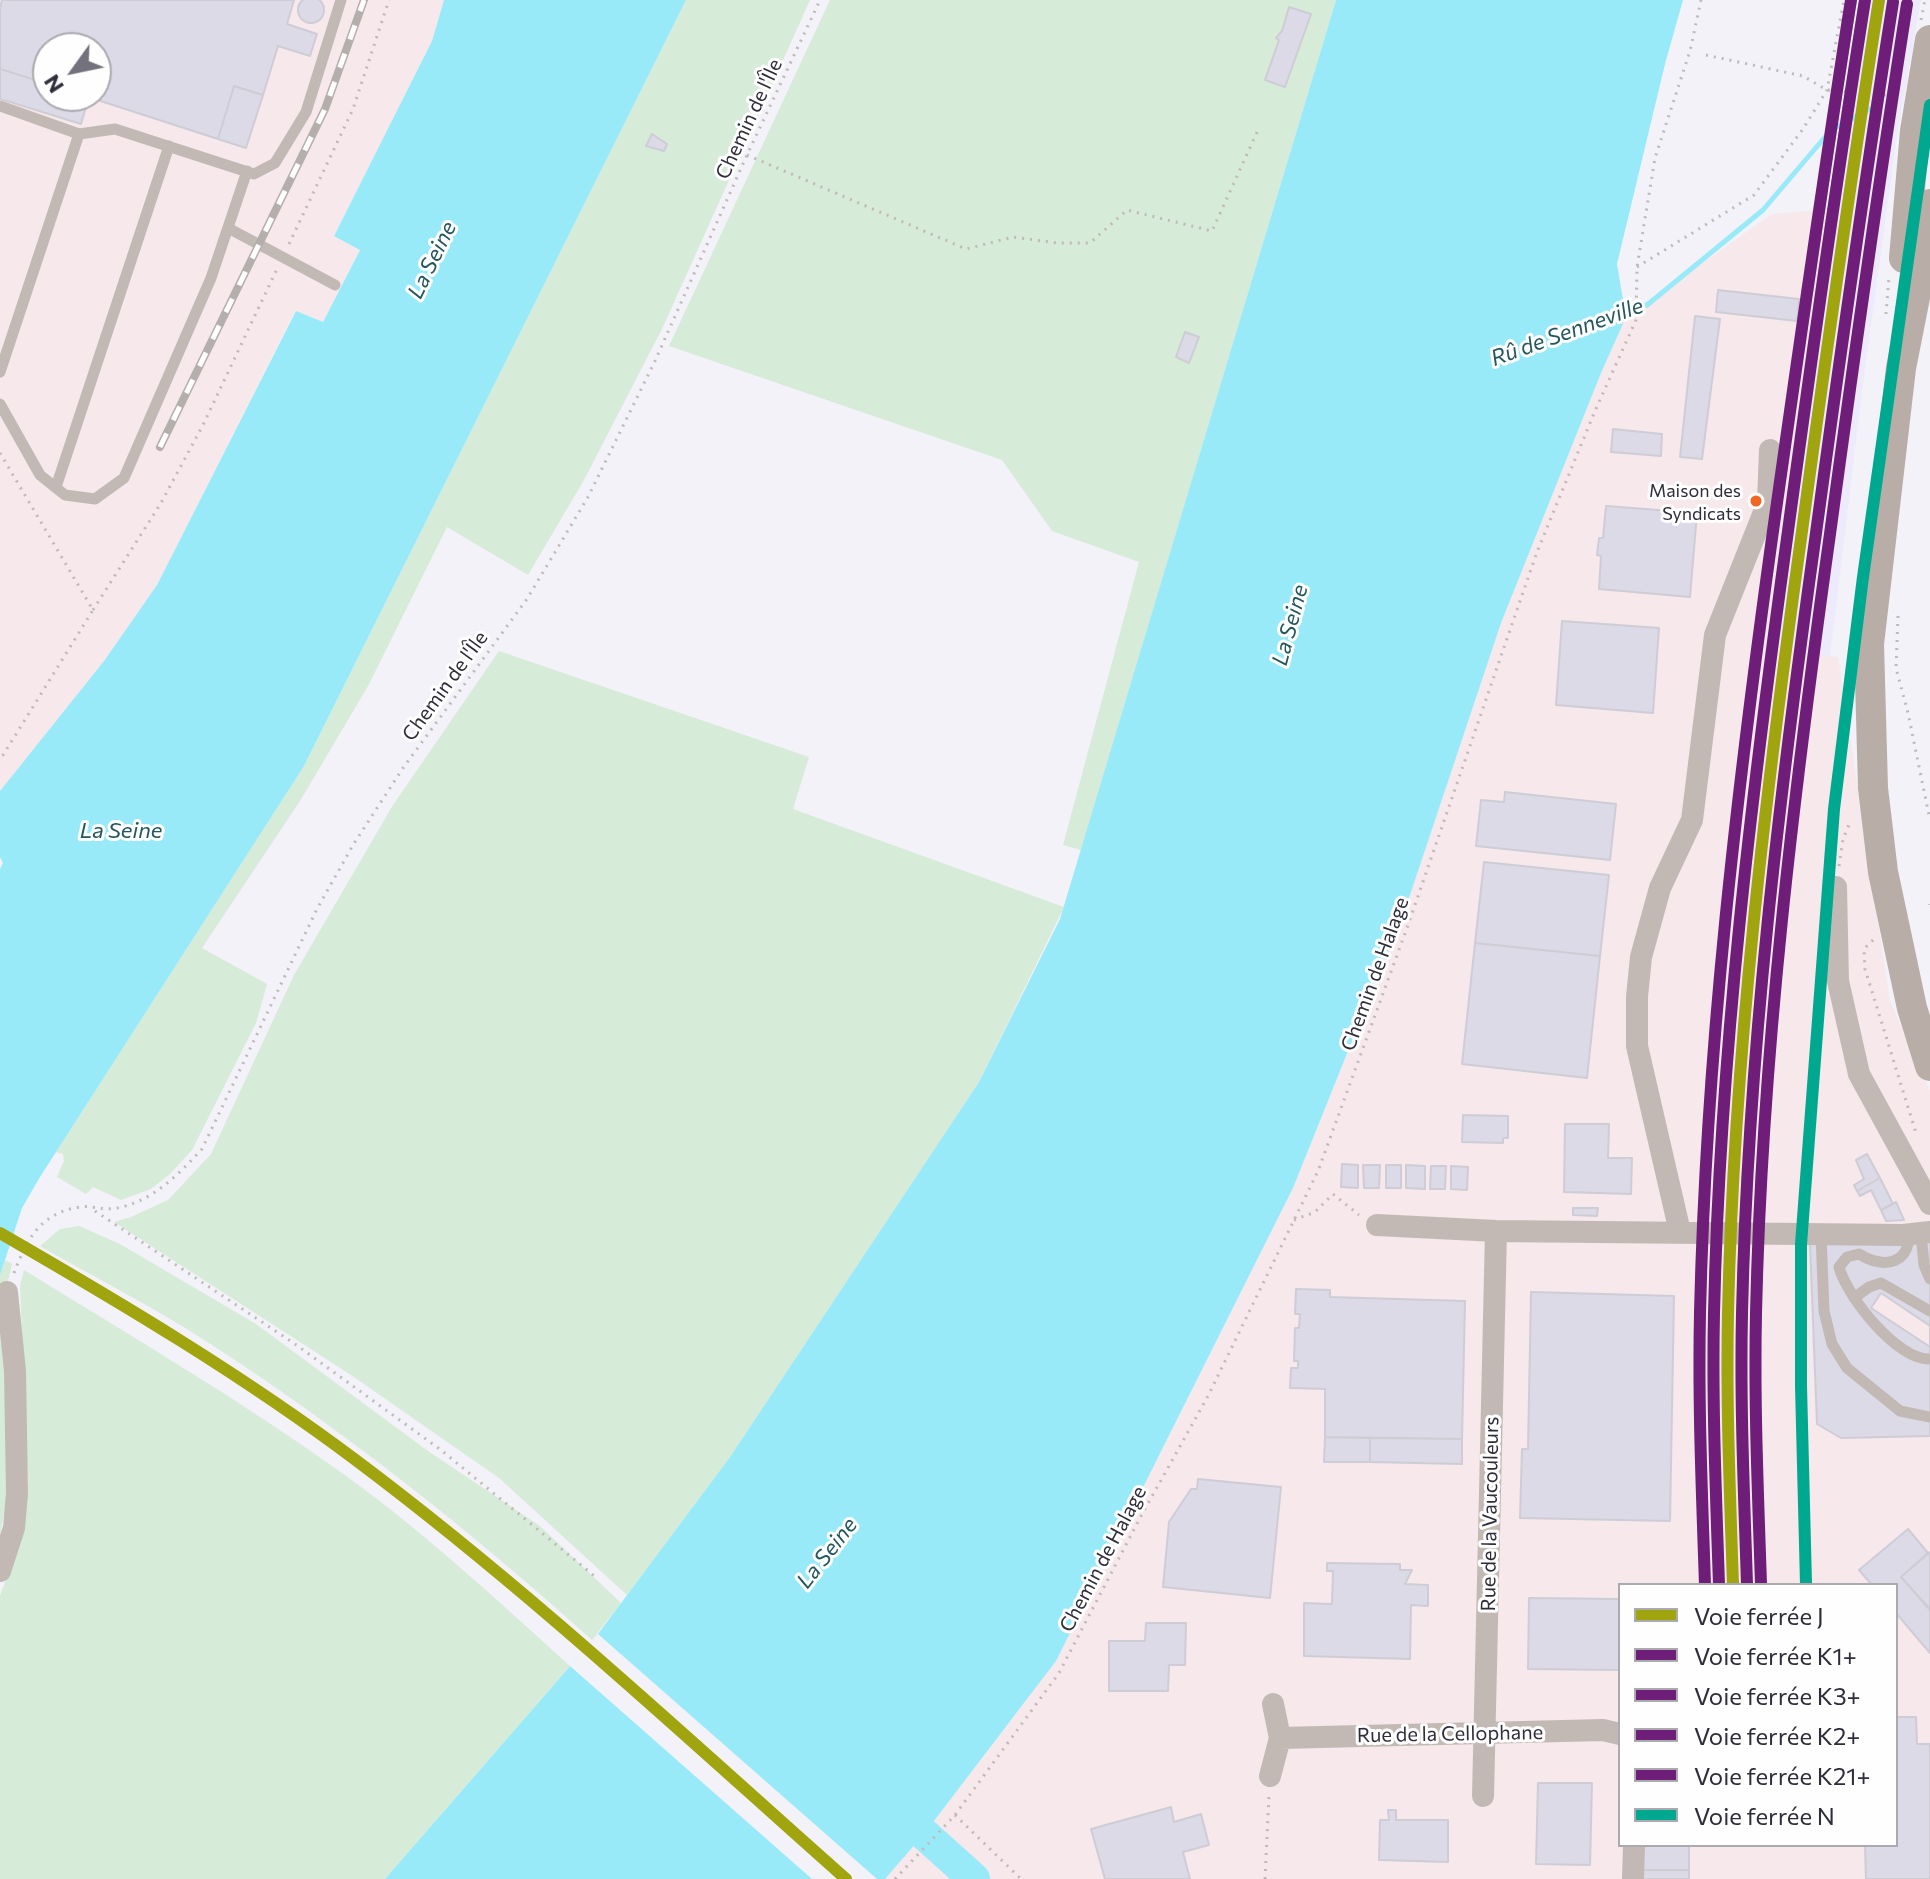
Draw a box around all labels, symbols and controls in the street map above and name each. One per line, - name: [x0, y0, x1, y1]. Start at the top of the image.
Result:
- north arrow: [32, 32, 112, 112]
- street label: Chemin de l'Île: [711, 55, 787, 183]
- text: N: [37, 70, 69, 99]
- water label: La Seine: [402, 217, 462, 303]
- water label: Rû de Senneville: [1487, 292, 1647, 372]
- place label: Maison des Syndicats: [1649, 480, 1741, 522]
- marker: Maison des Syndicats: [1748, 493, 1764, 509]
- water label: La Seine: [1267, 582, 1313, 668]
- street label: Chemin de l'Île: [397, 626, 493, 746]
- water label: La Seine: [80, 818, 162, 844]
- street label: Chemin de Halage: [1336, 894, 1414, 1054]
- street label: Rue de la Vaucouleurs: [1476, 1416, 1504, 1612]
- street label: Chemin de Halage: [1054, 1482, 1152, 1636]
- water label: La Seine: [791, 1512, 863, 1594]
- legend: [1618, 1583, 1898, 1847]
- text: Voie ferrée J: [1694, 1601, 1824, 1630]
- text: Voie ferrée K1+: [1694, 1641, 1857, 1670]
- text: Voie ferrée K3+: [1694, 1681, 1861, 1710]
- street label: Rue de la Cellophane: [1357, 1720, 1543, 1748]
- text: Voie ferrée K2+: [1694, 1721, 1860, 1750]
- text: Voie ferrée K21+: [1694, 1761, 1871, 1790]
- text: Voie ferrée N: [1694, 1801, 1835, 1830]

